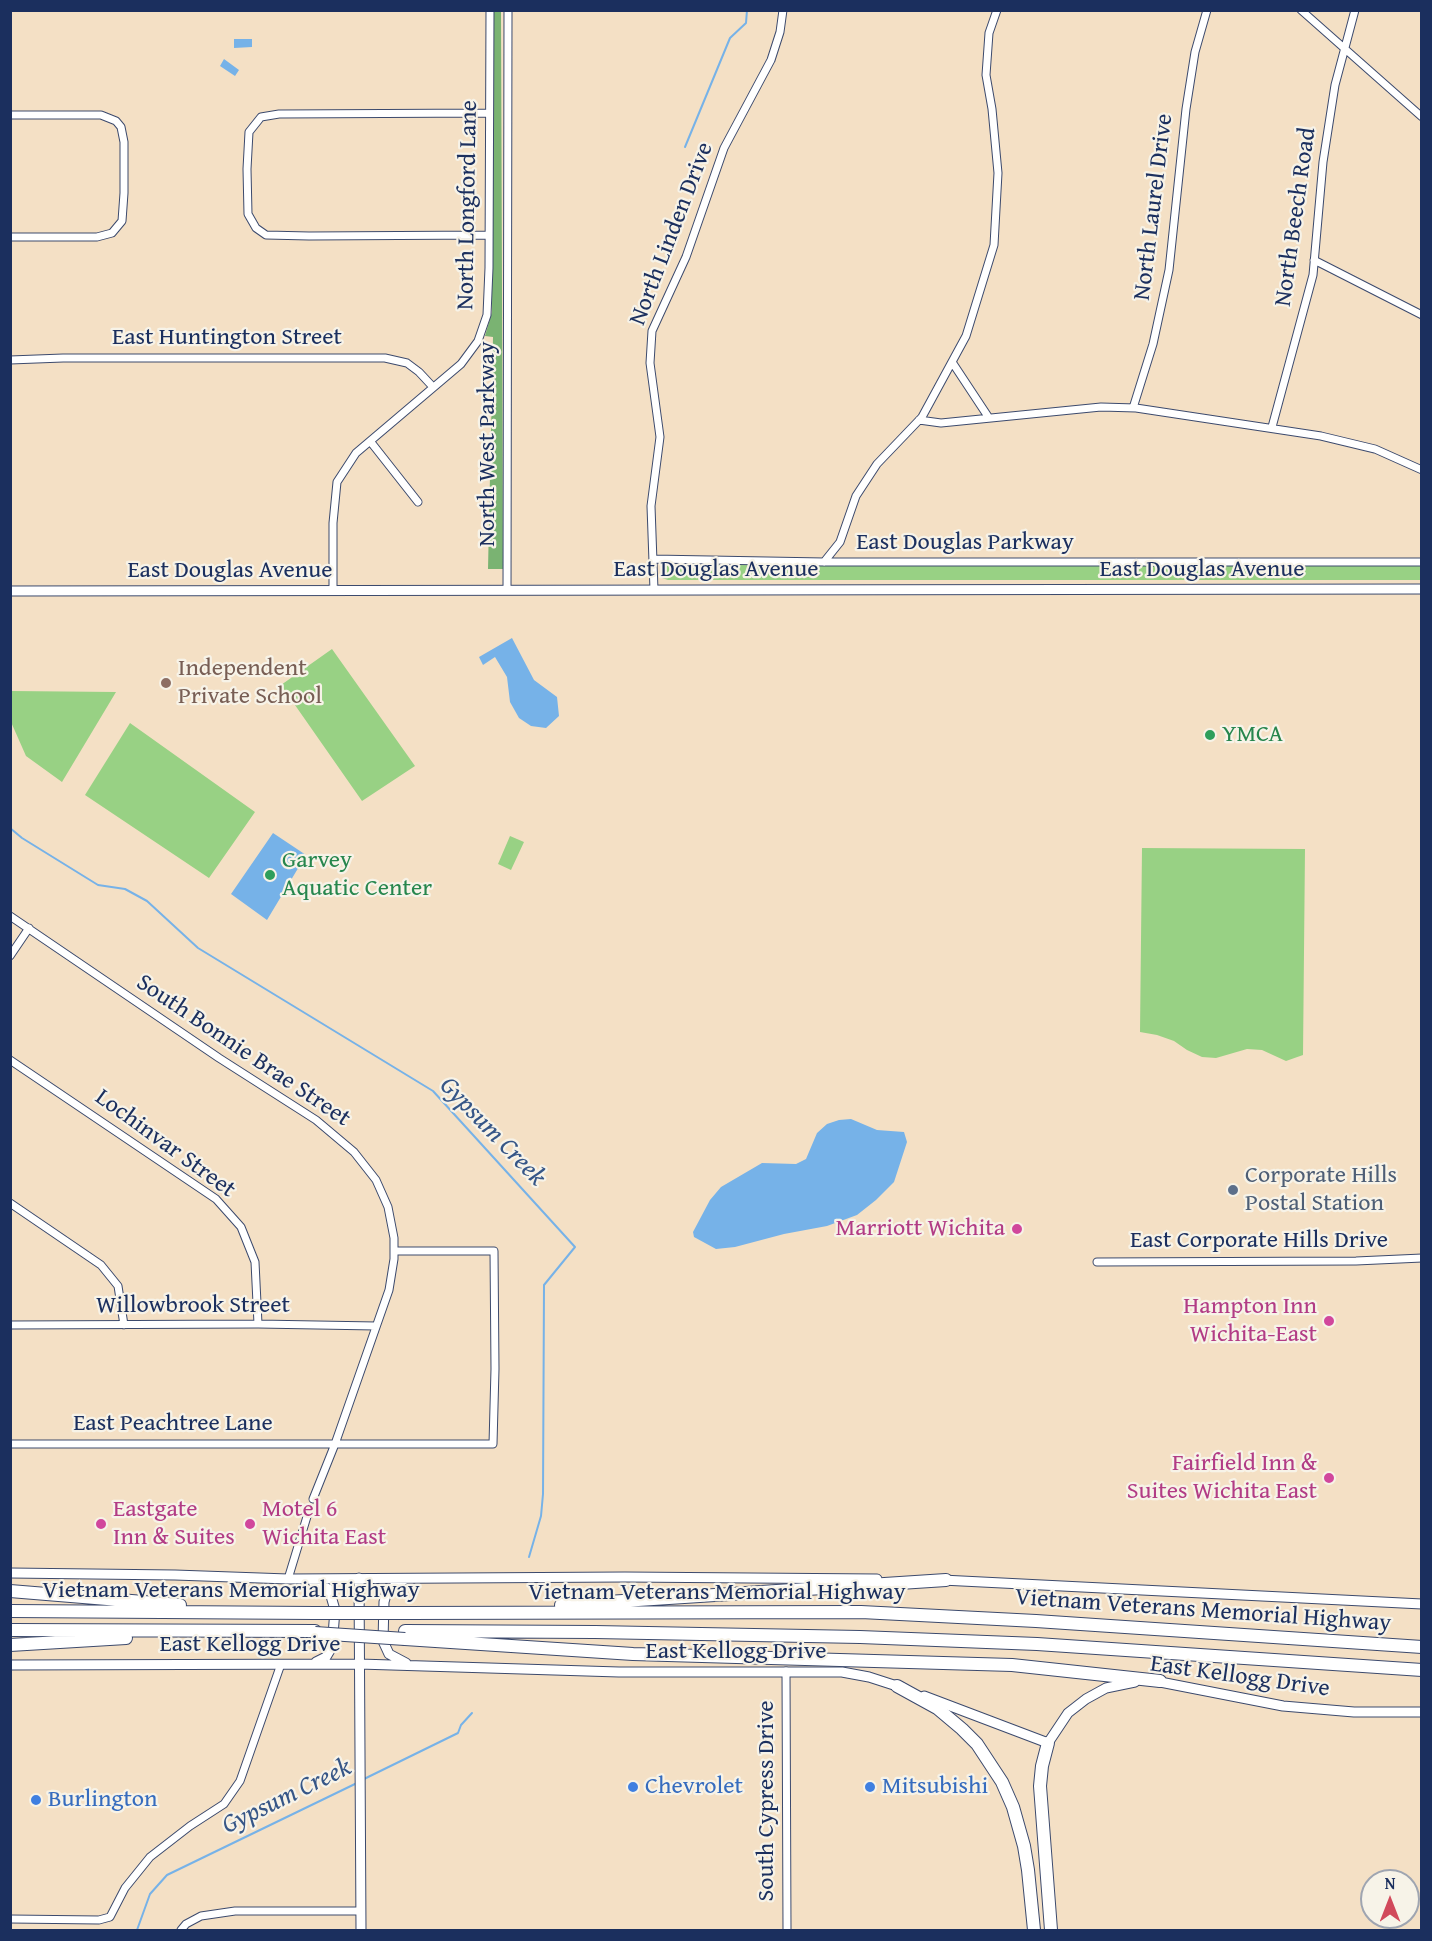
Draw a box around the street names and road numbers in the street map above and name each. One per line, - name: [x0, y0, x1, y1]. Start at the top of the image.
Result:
- street label: North Longford Lane: [452, 100, 484, 310]
- street label: North Laurel Drive: [1128, 112, 1180, 302]
- street label: North Beech Road: [1269, 126, 1323, 308]
- street label: North Linden Drive: [624, 138, 720, 330]
- street label: East Huntington Street: [112, 324, 342, 352]
- street label: North West Parkway: [474, 341, 502, 547]
- street label: East Douglas Parkway: [856, 529, 1074, 557]
- street label: East Douglas Avenue: [613, 556, 819, 584]
- street label: East Douglas Avenue: [1099, 556, 1305, 584]
- street label: East Douglas Avenue: [127, 557, 333, 585]
- street label: South Bonnie Brae Street: [130, 969, 356, 1133]
- street label: Lochinvar Street: [89, 1083, 241, 1205]
- street label: East Corporate Hills Drive: [1130, 1227, 1388, 1255]
- street label: Willowbrook Street: [96, 1292, 290, 1320]
- street label: East Peachtree Lane: [73, 1410, 273, 1438]
- street label: Vietnam Veterans Memorial Highway: [42, 1577, 420, 1605]
- street label: Vietnam Veterans Memorial Highway: [528, 1579, 906, 1607]
- street label: Vietnam Veterans Memorial Highway: [1014, 1583, 1392, 1639]
- street label: East Kellogg Drive: [160, 1631, 340, 1659]
- street label: East Kellogg Drive: [646, 1638, 826, 1666]
- street label: East Kellogg Drive: [1148, 1650, 1332, 1704]
- street label: South Cypress Drive: [753, 1700, 781, 1902]

